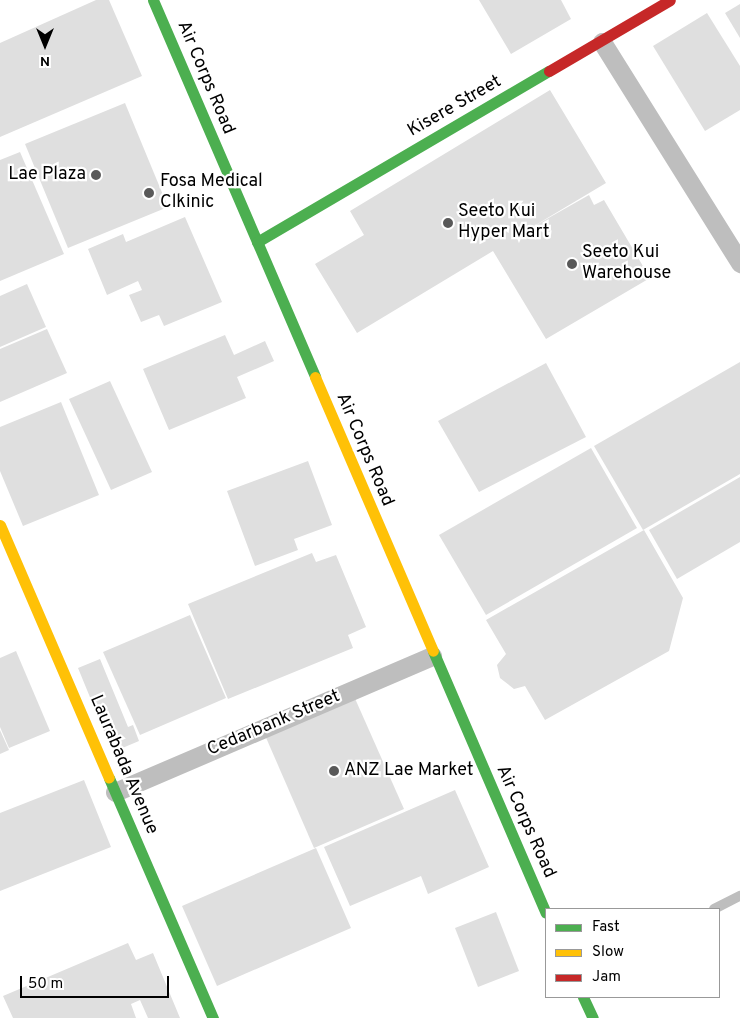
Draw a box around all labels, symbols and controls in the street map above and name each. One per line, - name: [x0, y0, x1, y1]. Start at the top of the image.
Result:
- street label: Air Corps Road: [171, 18, 239, 138]
- north arrow: [20, 20, 70, 70]
- text: N: [40, 52, 50, 69]
- street label: Kisere Street: [404, 71, 506, 143]
- place label: Lae Plaza: [8, 164, 86, 186]
- marker: Lae Plaza: [90, 169, 102, 181]
- place label: Fosa Medical Clkinic: [160, 172, 263, 214]
- marker: Fosa Medical Clkinic: [142, 186, 156, 200]
- place label: Seeto Kui Hyper Mart: [458, 202, 550, 244]
- marker: Seeto Kui Hyper Mart: [442, 217, 454, 229]
- place label: Seeto Kui Warehouse: [582, 243, 671, 286]
- marker: Seeto Kui Warehouse: [566, 258, 578, 270]
- street label: Air Corps Road: [330, 390, 398, 510]
- street label: Cedarbank Street: [204, 686, 344, 762]
- street label: Laurabada Avenue: [84, 692, 162, 838]
- place label: ANZ Lae Market: [344, 760, 474, 782]
- street label: Air Corps Road: [491, 762, 559, 882]
- marker: ANZ Lae Market: [328, 765, 340, 777]
- legend: [545, 908, 720, 998]
- text: Fast: [592, 918, 620, 937]
- text: Slow: [592, 943, 624, 962]
- scale bar: [22, 966, 171, 998]
- text: Jam: [592, 968, 621, 987]
- text: 50 m: [28, 975, 63, 994]

